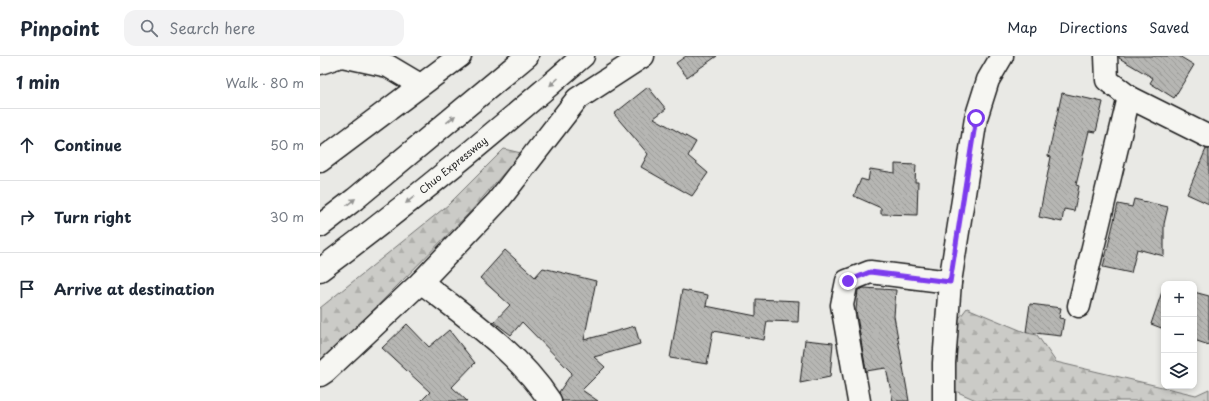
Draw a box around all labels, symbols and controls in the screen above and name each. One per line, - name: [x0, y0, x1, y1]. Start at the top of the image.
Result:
- search box: [124, 10, 404, 46]
- text: Pinpoint: [20, 14, 100, 42]
- text: Search here: [170, 16, 255, 39]
- icon: search: [138, 17, 160, 39]
- text: Map: [1007, 17, 1037, 38]
- text: Directions: [1059, 17, 1127, 38]
- text: Saved: [1149, 17, 1189, 38]
- text: 1 min: [16, 69, 60, 95]
- text: Walk · 80 m: [226, 73, 304, 92]
- one-way arrow: [549, 77, 558, 86]
- route start: [967, 109, 985, 127]
- one-way arrow: [446, 115, 457, 124]
- street label: Chuo Expressway: [415, 132, 491, 198]
- text: Continue: [54, 133, 122, 156]
- icon: ahead: [16, 134, 38, 156]
- text: 50 m: [270, 135, 304, 154]
- one-way arrow: [405, 196, 416, 205]
- one-way arrow: [345, 198, 356, 206]
- text: Turn right: [54, 205, 131, 228]
- icon: right: [16, 206, 38, 228]
- text: 30 m: [270, 207, 304, 226]
- route end: [839, 272, 857, 290]
- text: Arrive at destination: [54, 277, 215, 300]
- icon: arrive: [16, 278, 38, 300]
- map controls: [1161, 281, 1197, 389]
- button: +: [1161, 281, 1197, 317]
- button: −: [1161, 317, 1197, 353]
- button: layers: [1161, 353, 1197, 389]

